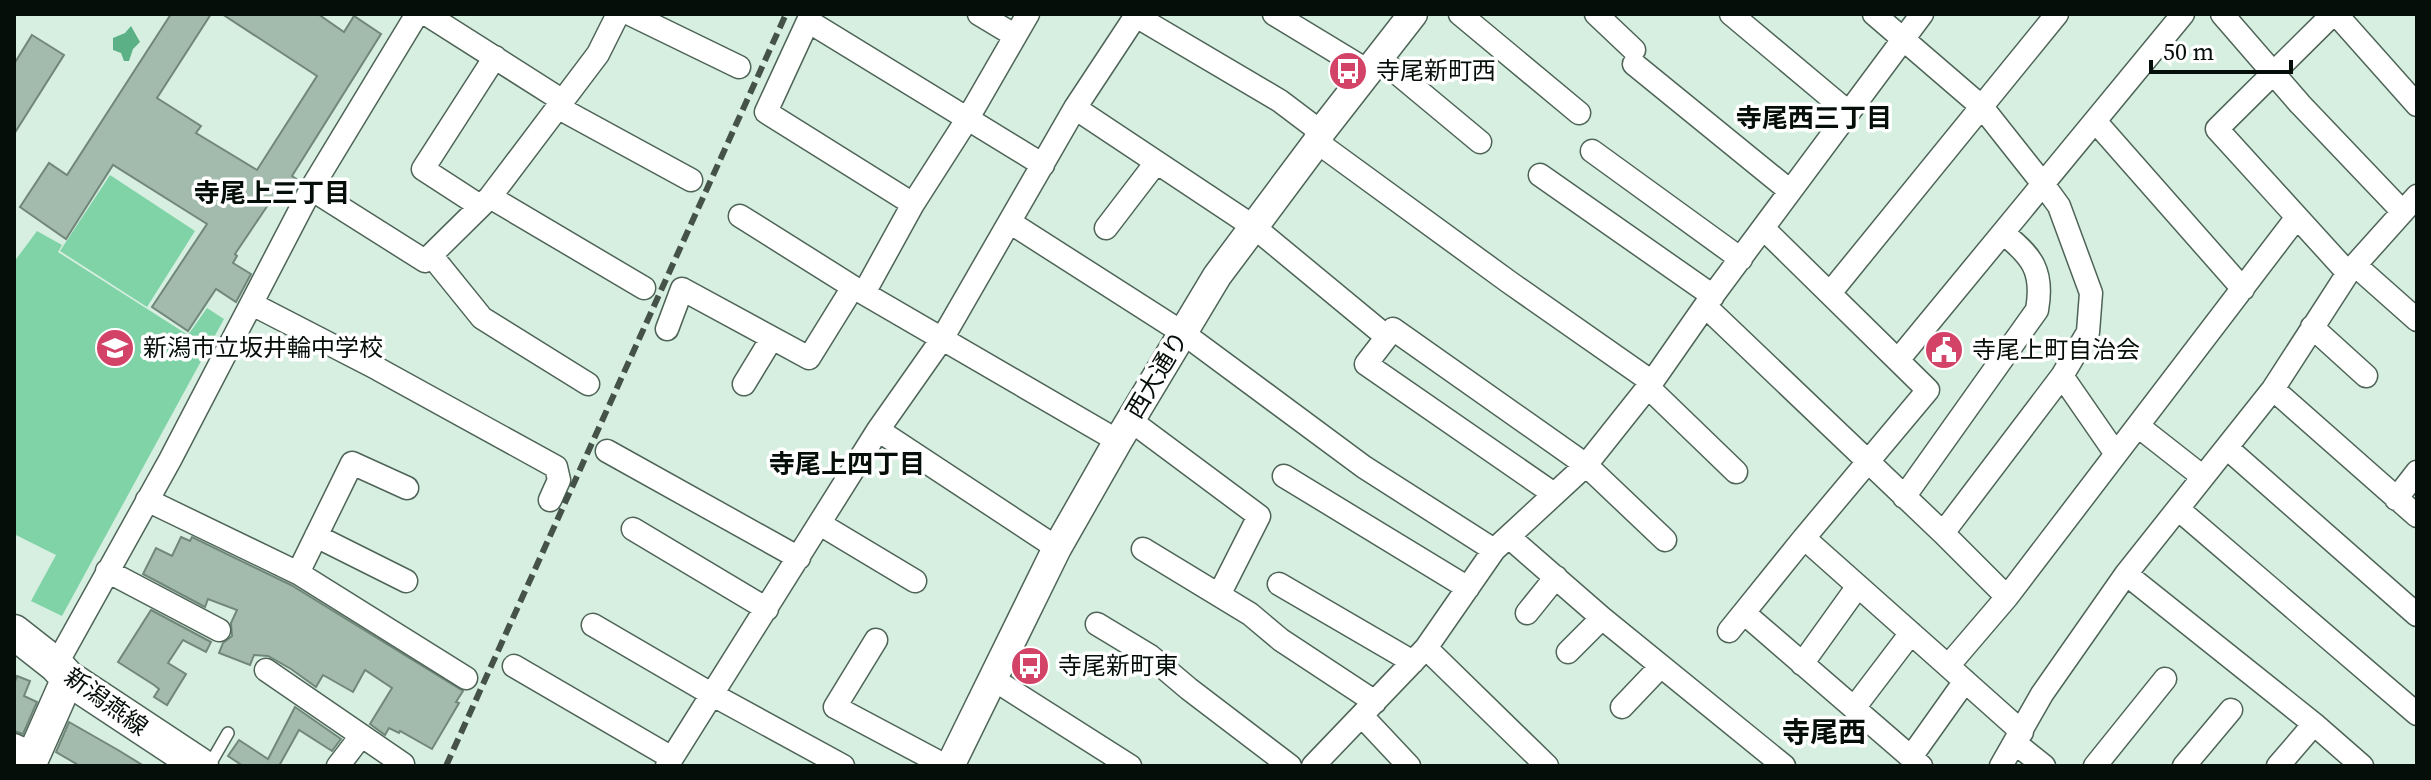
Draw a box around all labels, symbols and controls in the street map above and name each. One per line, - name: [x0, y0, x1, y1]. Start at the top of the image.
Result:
- scale bar: [2151, 24, 2291, 74]
- text: 50 m: [2163, 35, 2214, 68]
- bus stop icon: 寺尾新町西: [1327, 50, 1369, 92]
- place label: 寺尾新町西: [1376, 54, 1496, 87]
- district label: 寺尾西三丁目: [1736, 100, 1892, 136]
- district label: 寺尾上三丁目: [194, 175, 350, 211]
- street label: 西大通り: [1118, 325, 1195, 424]
- school or university icon: 新潟市立坂井輪中学校: [94, 327, 136, 369]
- public building icon: 寺尾上町自治会: [1923, 329, 1965, 371]
- place label: 新潟市立坂井輪中学校: [143, 331, 383, 364]
- place label: 寺尾上町自治会: [1972, 333, 2140, 366]
- district label: 寺尾上四丁目: [769, 446, 925, 482]
- bus stop icon: 寺尾新町東: [1009, 645, 1051, 687]
- place label: 寺尾新町東: [1058, 649, 1178, 682]
- street label: 新潟燕線: [58, 660, 155, 743]
- district label: 寺尾西: [1782, 713, 1866, 751]

